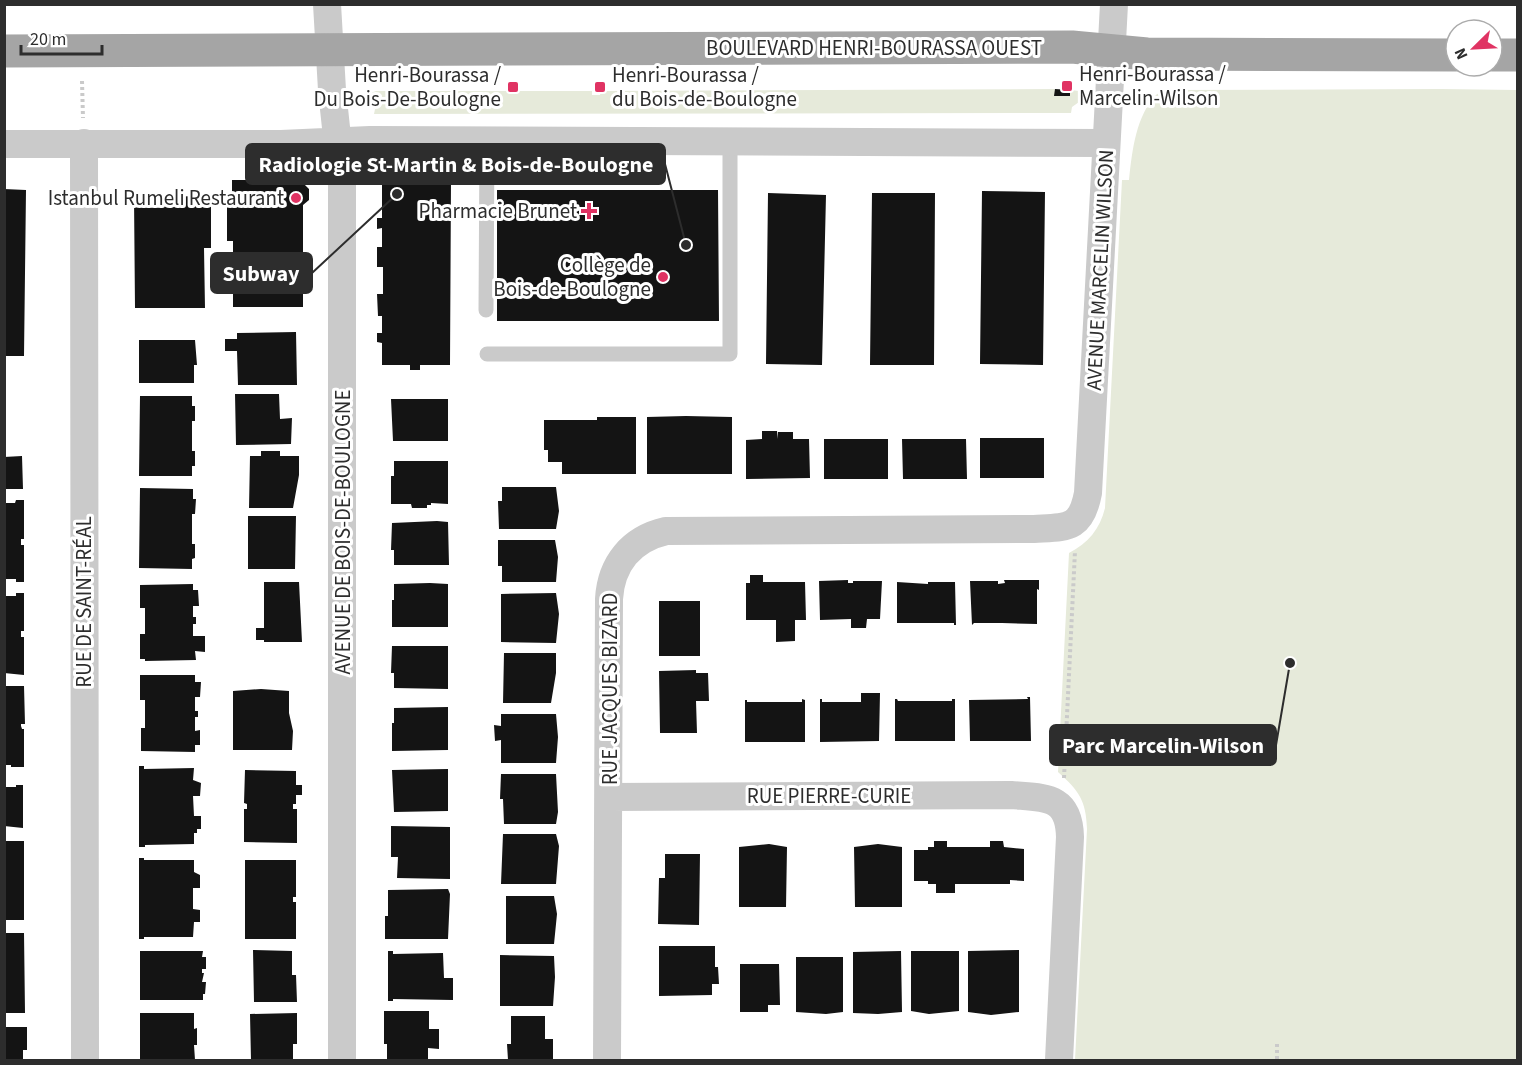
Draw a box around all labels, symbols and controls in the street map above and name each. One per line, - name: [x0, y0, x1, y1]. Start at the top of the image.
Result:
- scale bar: [21, 18, 102, 56]
- north arrow: [1444, 18, 1504, 78]
- text: 20 m: [30, 27, 66, 52]
- street label: BOULEVARD HENRI-BOURASSA OUEST: [706, 33, 1042, 63]
- text: N: [1449, 44, 1473, 63]
- place label: Henri-Bourassa / Marcelin-Wilson: [1079, 59, 1226, 113]
- place label: Henri-Bourassa / Du Bois-De-Boulogne: [314, 60, 502, 114]
- place label: Henri-Bourassa / du Bois-de-Boulogne: [612, 60, 797, 114]
- marker: Henri-Bourassa / Marcelin-Wilson: [1060, 79, 1074, 93]
- marker: Henri-Bourassa / Du Bois-De-Boulogne: [506, 80, 520, 94]
- marker: Henri-Bourassa / du Bois-de-Boulogne: [593, 80, 607, 94]
- callout: Radiologie St-Martin & Bois-de-Boulogne: [246, 144, 665, 184]
- text: Radiologie St-Martin & Bois-de-Boulogne: [259, 149, 653, 181]
- street label: AVENUE MARCELIN WILSON: [1079, 149, 1121, 391]
- place label: Istanbul Rumeli Restaurant: [48, 183, 284, 213]
- marker: Istanbul Rumeli Restaurant: [289, 191, 303, 205]
- place label: Pharmacie Brunet: [419, 196, 577, 226]
- marker: Pharmacie Brunet: [582, 204, 596, 218]
- place label: Collège de Bois-de-Boulogne: [493, 250, 651, 304]
- callout: Subway: [211, 253, 312, 293]
- text: Subway: [222, 258, 300, 290]
- marker: Collège de Bois-de-Boulogne: [656, 270, 670, 284]
- street label: AVENUE DE BOIS-DE-BOULOGNE: [328, 390, 358, 675]
- street label: RUE DE SAINT-RÉAL: [69, 516, 99, 688]
- street label: RUE JACQUES BIZARD: [595, 593, 625, 785]
- callout: Parc Marcelin-Wilson: [1050, 725, 1276, 765]
- text: Parc Marcelin-Wilson: [1062, 730, 1264, 762]
- street label: RUE PIERRE-CURIE: [747, 781, 911, 811]

